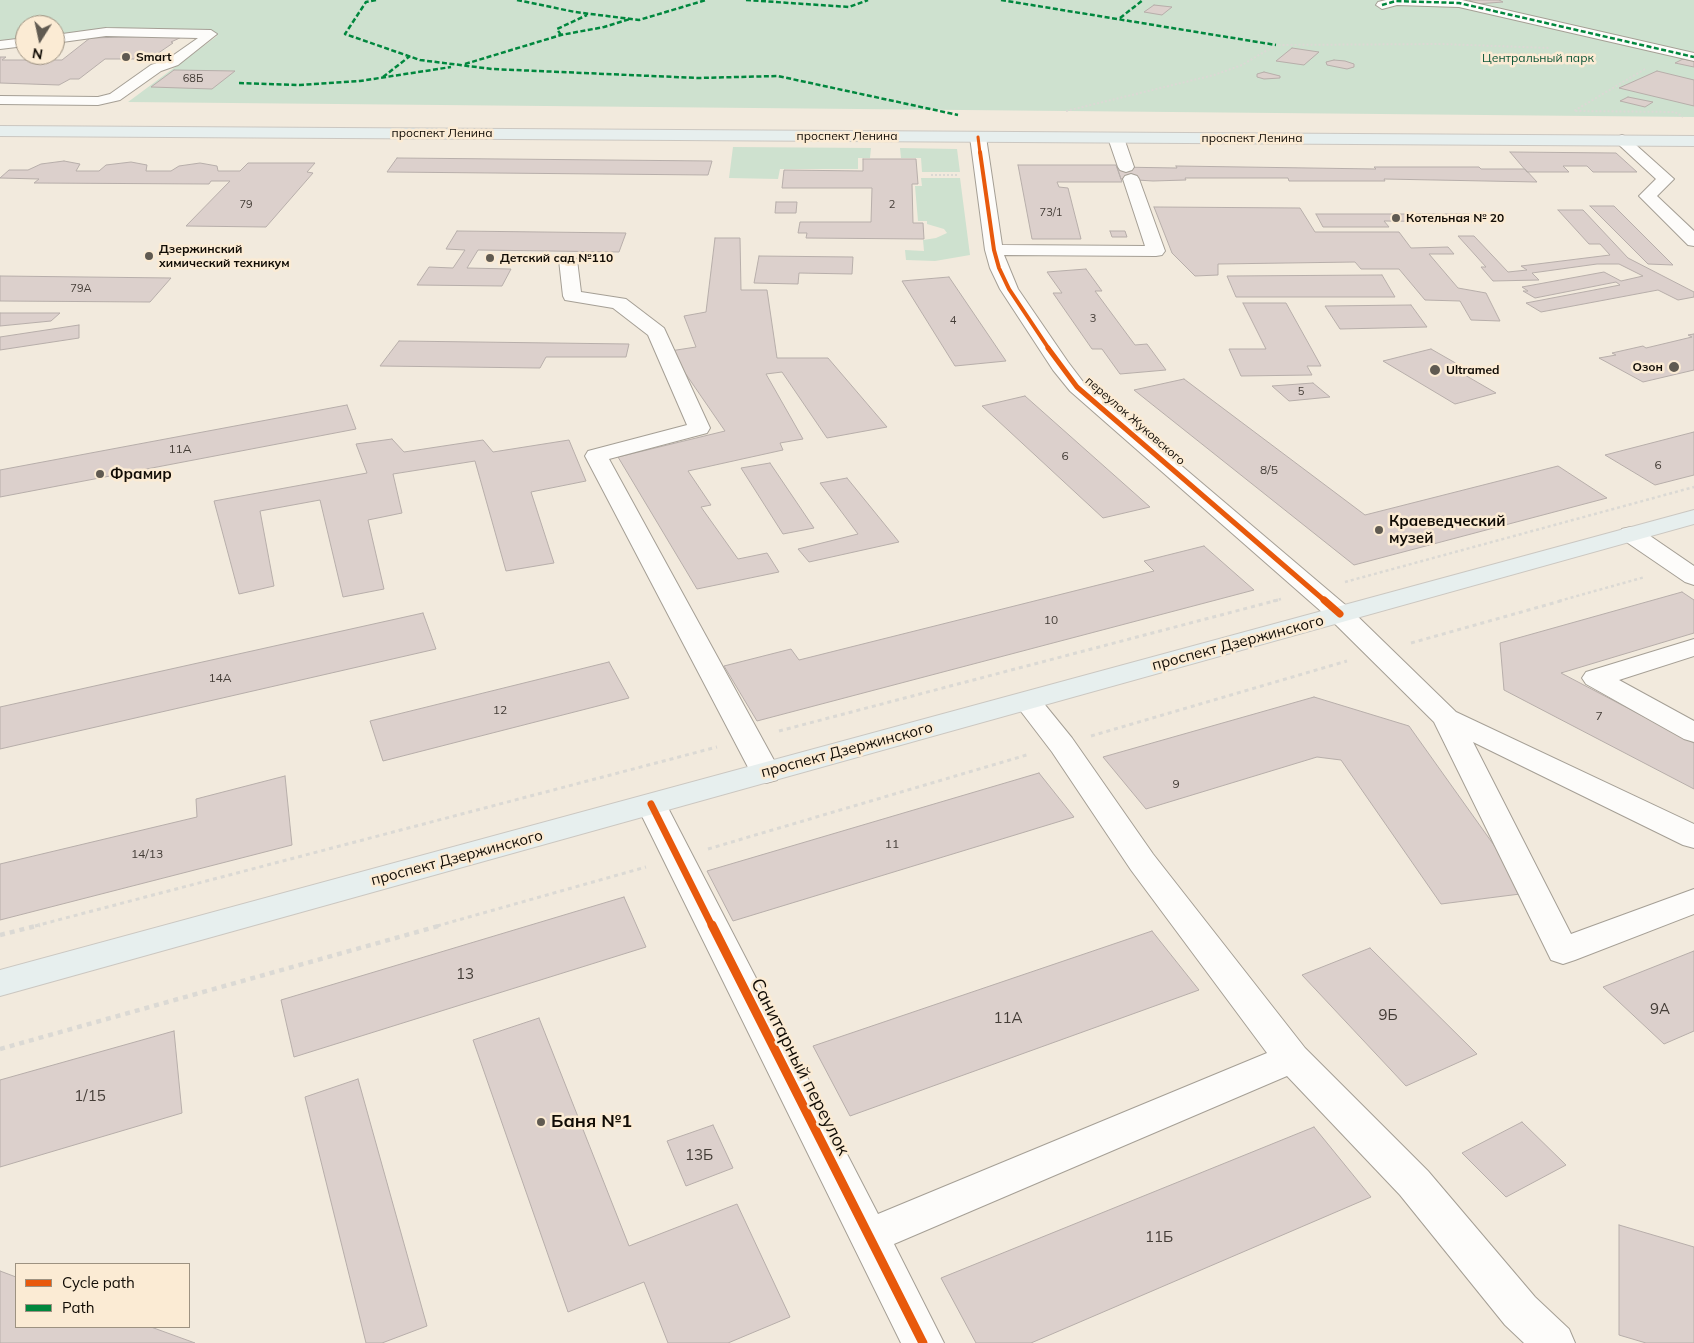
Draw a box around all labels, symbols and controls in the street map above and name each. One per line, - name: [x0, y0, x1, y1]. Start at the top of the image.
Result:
- north arrow: [15, 15, 65, 65]
- text: N: [31, 44, 44, 64]
- place label: Smart: [136, 50, 172, 64]
- marker: Smart: [120, 51, 132, 63]
- park label: Центральный парк: [1482, 51, 1594, 65]
- house number: 68Б: [183, 72, 203, 86]
- street label: проспект Ленина: [392, 126, 492, 140]
- street label: проспект Ленина: [797, 129, 897, 143]
- street label: проспект Ленина: [1202, 131, 1302, 145]
- house number: 79: [239, 198, 253, 212]
- house number: 2: [889, 198, 895, 212]
- house number: 73/1: [1040, 206, 1062, 220]
- place label: Котельная № 20: [1406, 211, 1504, 225]
- marker: Котельная № 20: [1390, 212, 1402, 224]
- place label: Дзержинский химический техникум: [159, 242, 290, 270]
- marker: Дзержинский химический техникум: [143, 250, 155, 262]
- place label: Детский сад №110: [500, 251, 613, 265]
- marker: Детский сад №110: [484, 252, 496, 264]
- house number: 79А: [70, 282, 92, 296]
- house number: 3: [1090, 312, 1096, 326]
- house number: 4: [950, 314, 956, 328]
- place label: Озон: [1633, 360, 1663, 374]
- marker: Озон: [1667, 360, 1681, 374]
- marker: Ultramed: [1428, 363, 1442, 377]
- place label: Ultramed: [1446, 363, 1499, 377]
- street label: переулок Жуковского: [1082, 374, 1188, 468]
- house number: 5: [1298, 385, 1304, 399]
- house number: 11А: [168, 442, 192, 456]
- house number: 6: [1061, 449, 1069, 463]
- house number: 6: [1654, 458, 1662, 472]
- house number: 8/5: [1260, 463, 1278, 477]
- place label: Фрамир: [110, 465, 172, 483]
- marker: Фрамир: [94, 468, 106, 480]
- place label: Краеведческий музей: [1389, 512, 1505, 547]
- marker: Краеведческий музей: [1373, 524, 1385, 536]
- street label: проспект Дзержинского: [1150, 611, 1326, 675]
- house number: 10: [1044, 613, 1058, 627]
- house number: 14А: [208, 671, 232, 685]
- house number: 12: [493, 703, 507, 717]
- house number: 7: [1595, 709, 1603, 723]
- street label: проспект Дзержинского: [759, 718, 935, 782]
- house number: 9: [1172, 777, 1180, 791]
- street label: проспект Дзержинского: [369, 826, 545, 890]
- house number: 11: [885, 837, 899, 851]
- house number: 14/13: [131, 847, 163, 861]
- house number: 13: [456, 965, 474, 983]
- street label: Санитарный переулок: [746, 975, 854, 1159]
- house number: 9А: [1650, 1000, 1670, 1018]
- house number: 9Б: [1378, 1006, 1398, 1024]
- house number: 11А: [993, 1009, 1023, 1027]
- house number: 1/15: [74, 1087, 106, 1105]
- place label: Баня №1: [551, 1111, 632, 1133]
- marker: Баня №1: [535, 1116, 547, 1128]
- house number: 13Б: [685, 1146, 713, 1164]
- house number: 11Б: [1145, 1228, 1173, 1246]
- legend: [15, 1263, 190, 1328]
- text: Cycle path: [62, 1273, 135, 1292]
- text: Path: [62, 1298, 94, 1317]

